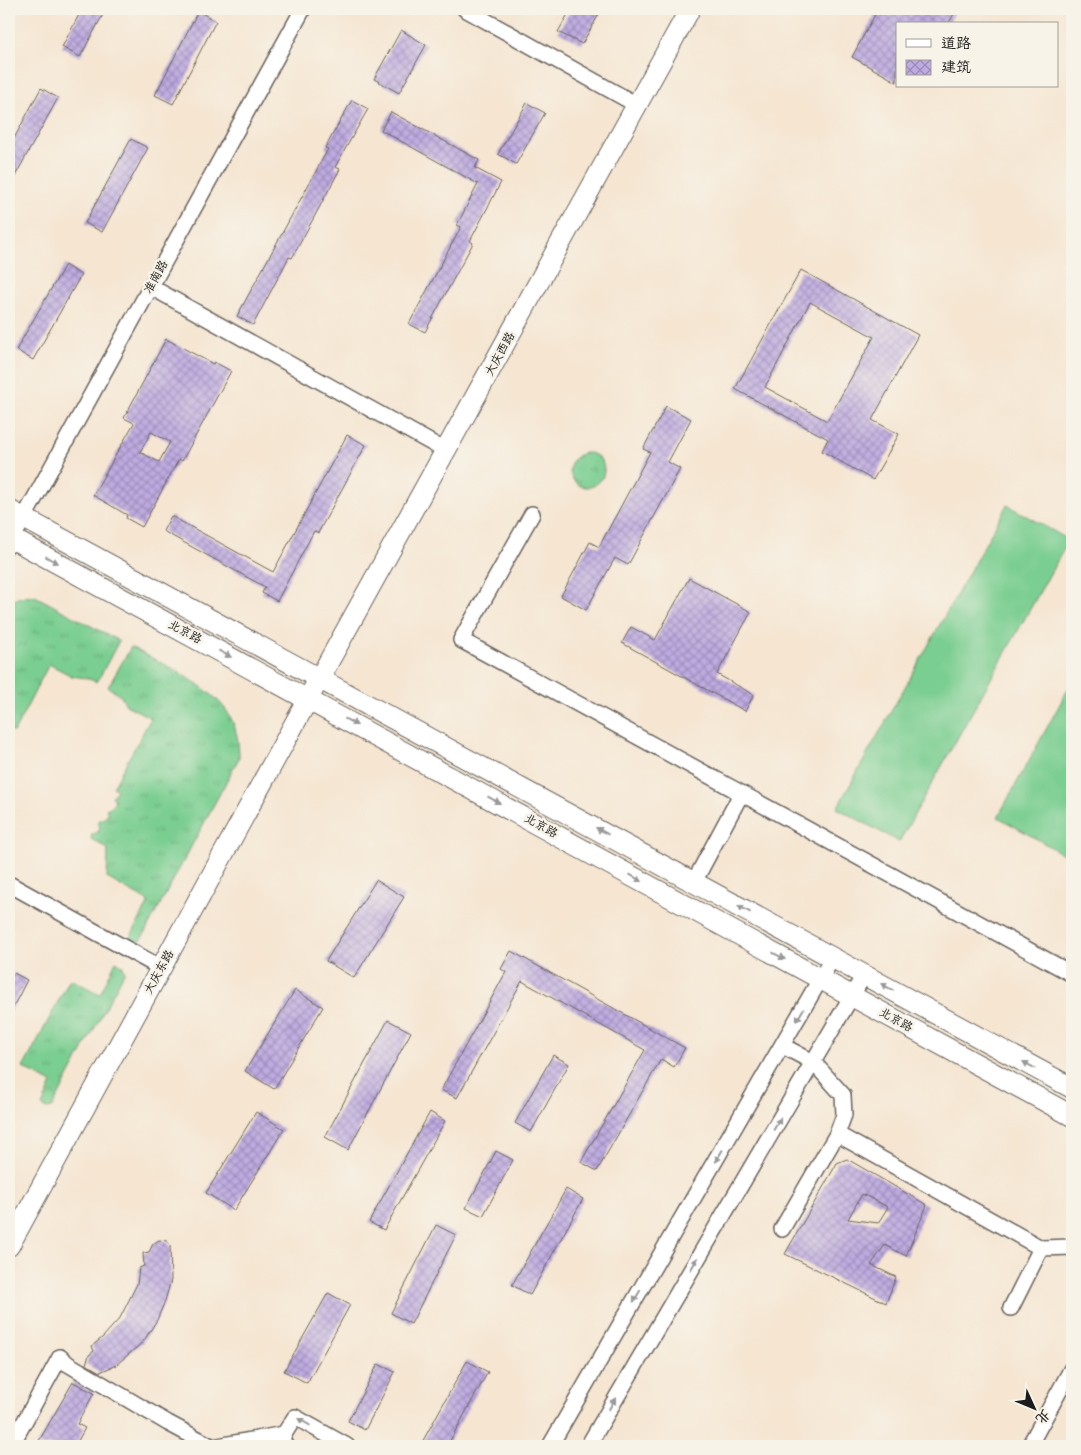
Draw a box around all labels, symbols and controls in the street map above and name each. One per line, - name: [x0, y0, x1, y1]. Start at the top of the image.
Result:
- legend: [896, 22, 1058, 88]
- text: 道路: [941, 34, 971, 53]
- text: 建筑: [941, 58, 971, 77]
- street label: 准南路: [141, 258, 171, 296]
- street label: 大庆西路: [482, 329, 518, 379]
- one-way arrow: [44, 556, 59, 564]
- street label: 北京路: [166, 617, 204, 647]
- one-way arrow: [218, 650, 233, 658]
- one-way arrow: [344, 718, 358, 726]
- one-way arrow: [486, 796, 501, 804]
- street label: 北京路: [522, 811, 560, 841]
- one-way arrow: [594, 827, 609, 835]
- one-way arrow: [629, 874, 644, 882]
- one-way arrow: [737, 905, 752, 913]
- street label: 大庆东路: [141, 947, 177, 997]
- one-way arrow: [772, 952, 786, 960]
- one-way arrow: [880, 983, 894, 991]
- street label: 北京路: [877, 1005, 915, 1035]
- one-way arrow: [796, 1008, 804, 1022]
- one-way arrow: [1022, 1061, 1037, 1069]
- one-way arrow: [772, 1117, 781, 1130]
- one-way arrow: [715, 1148, 723, 1163]
- one-way arrow: [690, 1257, 699, 1271]
- one-way arrow: [633, 1290, 642, 1303]
- north arrow: [1008, 1382, 1058, 1432]
- one-way arrow: [608, 1398, 617, 1411]
- text: 北: [1032, 1406, 1054, 1428]
- one-way arrow: [297, 1418, 312, 1426]

